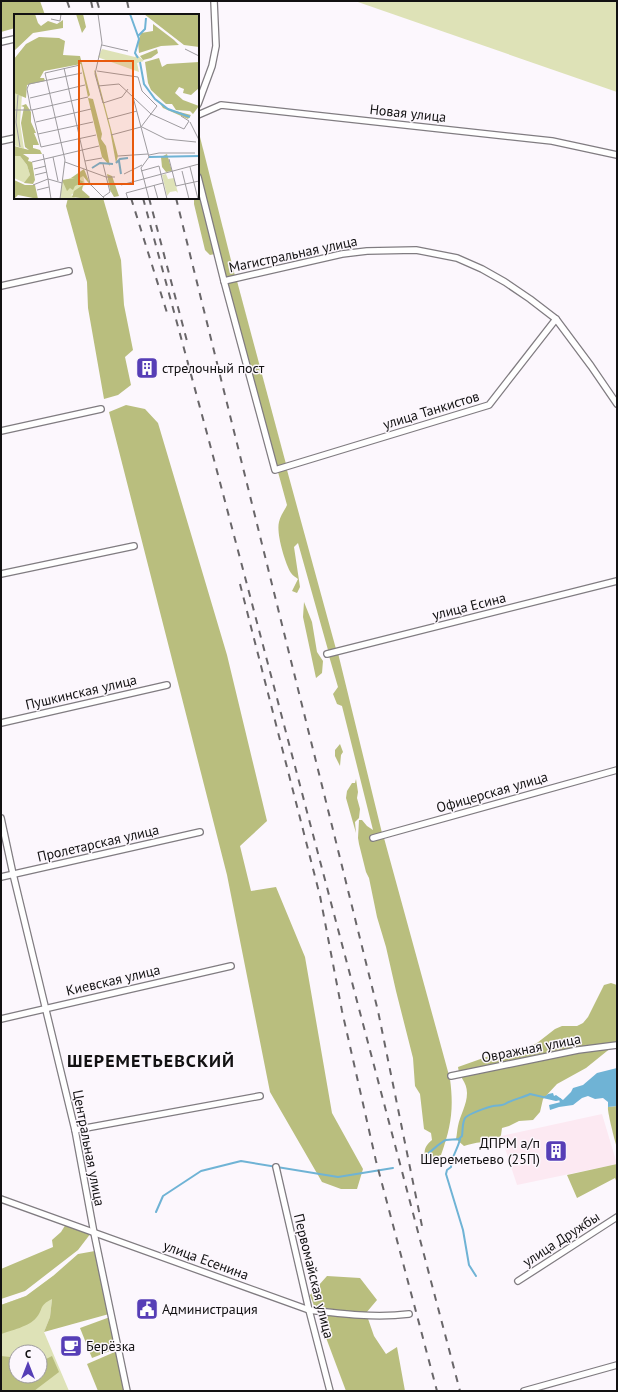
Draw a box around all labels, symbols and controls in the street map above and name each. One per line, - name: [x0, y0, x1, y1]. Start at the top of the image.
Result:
- inset map: [14, 14, 199, 199]
- street label: Новая улица: [369, 100, 447, 126]
- street label: Магистральная улица: [227, 232, 359, 276]
- building icon: стрелочный пост: [134, 355, 160, 381]
- place label: стрелочный пост: [162, 359, 265, 377]
- street label: улица Танкистов: [381, 387, 481, 433]
- street label: улица Есина: [430, 588, 508, 624]
- street label: Пушкинская улица: [23, 670, 139, 714]
- street label: Офицерская улица: [434, 767, 550, 817]
- street label: Пролетарская улица: [35, 820, 161, 866]
- street label: Киевская улица: [64, 960, 162, 1000]
- street label: Овражная улица: [480, 1030, 582, 1066]
- district label: ШЕРЕМЕТЬЕВСКИЙ: [67, 1049, 235, 1072]
- street label: Центральная улица: [69, 1088, 109, 1208]
- place label: ДПРМ а/п Шереметьево (25П): [420, 1134, 540, 1168]
- building icon: ДПРМ а/п Шереметьево (25П): [543, 1138, 569, 1164]
- street label: улица Дружбы: [519, 1207, 603, 1271]
- street label: Первомайская улица: [290, 1212, 338, 1340]
- street label: улица Есенина: [161, 1236, 251, 1284]
- public building icon: Администрация: [134, 1296, 160, 1322]
- place label: Администрация: [162, 1300, 258, 1318]
- cafe icon: Берёзка: [58, 1333, 84, 1359]
- place label: Берёзка: [86, 1337, 135, 1355]
- north arrow: [8, 1344, 48, 1384]
- text: С: [25, 1347, 31, 1361]

